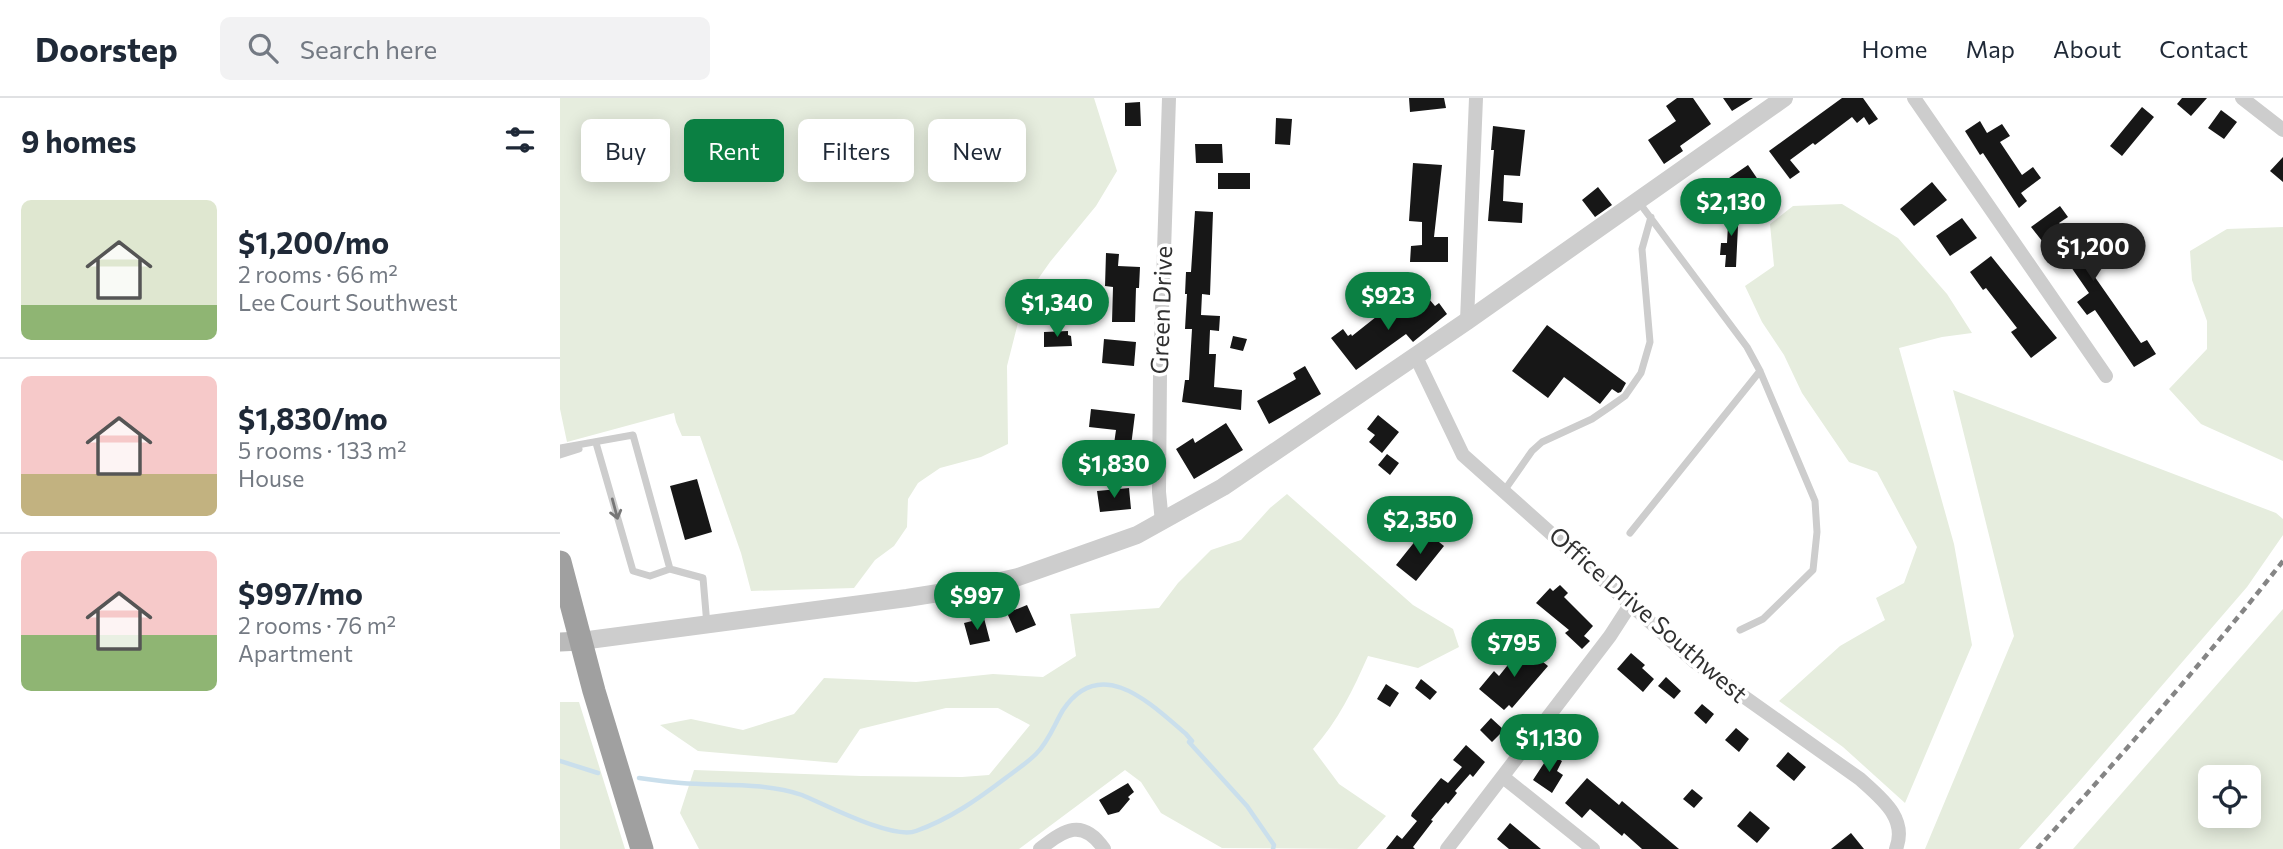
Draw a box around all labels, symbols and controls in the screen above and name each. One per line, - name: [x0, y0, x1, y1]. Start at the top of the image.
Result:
- search box: [220, 17, 710, 80]
- text: Doorstep: [35, 28, 178, 69]
- icon: search: [244, 29, 282, 67]
- text: Search here: [300, 33, 437, 64]
- text: Home: [1862, 34, 1928, 63]
- text: Map: [1966, 34, 2015, 63]
- text: About: [2053, 34, 2121, 63]
- text: Contact: [2159, 34, 2248, 63]
- chip: Buy: [581, 119, 670, 182]
- chip: Rent: [684, 119, 784, 182]
- chip: Filters: [798, 119, 914, 182]
- chip: New: [928, 119, 1026, 182]
- icon: filters: [501, 121, 539, 159]
- text: 9 homes: [21, 122, 136, 159]
- pin: $2,130: [1674, 178, 1788, 238]
- text: $2,130: [1696, 187, 1766, 215]
- text: $1,200/mo: [238, 223, 389, 260]
- pin: $1,200: [2036, 223, 2150, 283]
- icon: home: [77, 228, 161, 312]
- text: $1,200: [2057, 232, 2129, 260]
- street label: Green Drive: [1144, 245, 1177, 375]
- text: 2 rooms · 66 m²: [238, 260, 398, 288]
- pin: $923: [1347, 272, 1429, 332]
- pin: $1,340: [1000, 280, 1114, 339]
- text: $923: [1361, 281, 1415, 309]
- text: Lee Court Southwest: [238, 288, 458, 316]
- text: $1,340: [1021, 288, 1093, 316]
- text: $1,830/mo: [238, 399, 388, 436]
- icon: home: [77, 404, 161, 488]
- text: 5 rooms · 133 m²: [238, 436, 406, 464]
- pin: $1,830: [1057, 440, 1171, 500]
- text: $1,830: [1078, 449, 1150, 477]
- text: House: [238, 464, 304, 492]
- pin: $2,350: [1363, 496, 1477, 556]
- one-way arrow: [609, 497, 622, 519]
- text: $2,350: [1383, 505, 1457, 533]
- street label: Office Drive Southwest: [1544, 520, 1754, 708]
- pin: $997: [936, 573, 1018, 632]
- text: $997/mo: [238, 574, 363, 611]
- icon: home: [77, 579, 161, 663]
- text: $997: [950, 581, 1004, 609]
- text: 2 rooms · 76 m²: [238, 611, 396, 639]
- pin: $795: [1473, 620, 1555, 679]
- text: $795: [1487, 628, 1541, 656]
- text: Apartment: [238, 639, 353, 667]
- pin: $1,130: [1492, 714, 1606, 774]
- text: $1,130: [1516, 723, 1582, 751]
- map controls: [2198, 765, 2261, 828]
- button: locate: [2198, 765, 2261, 828]

